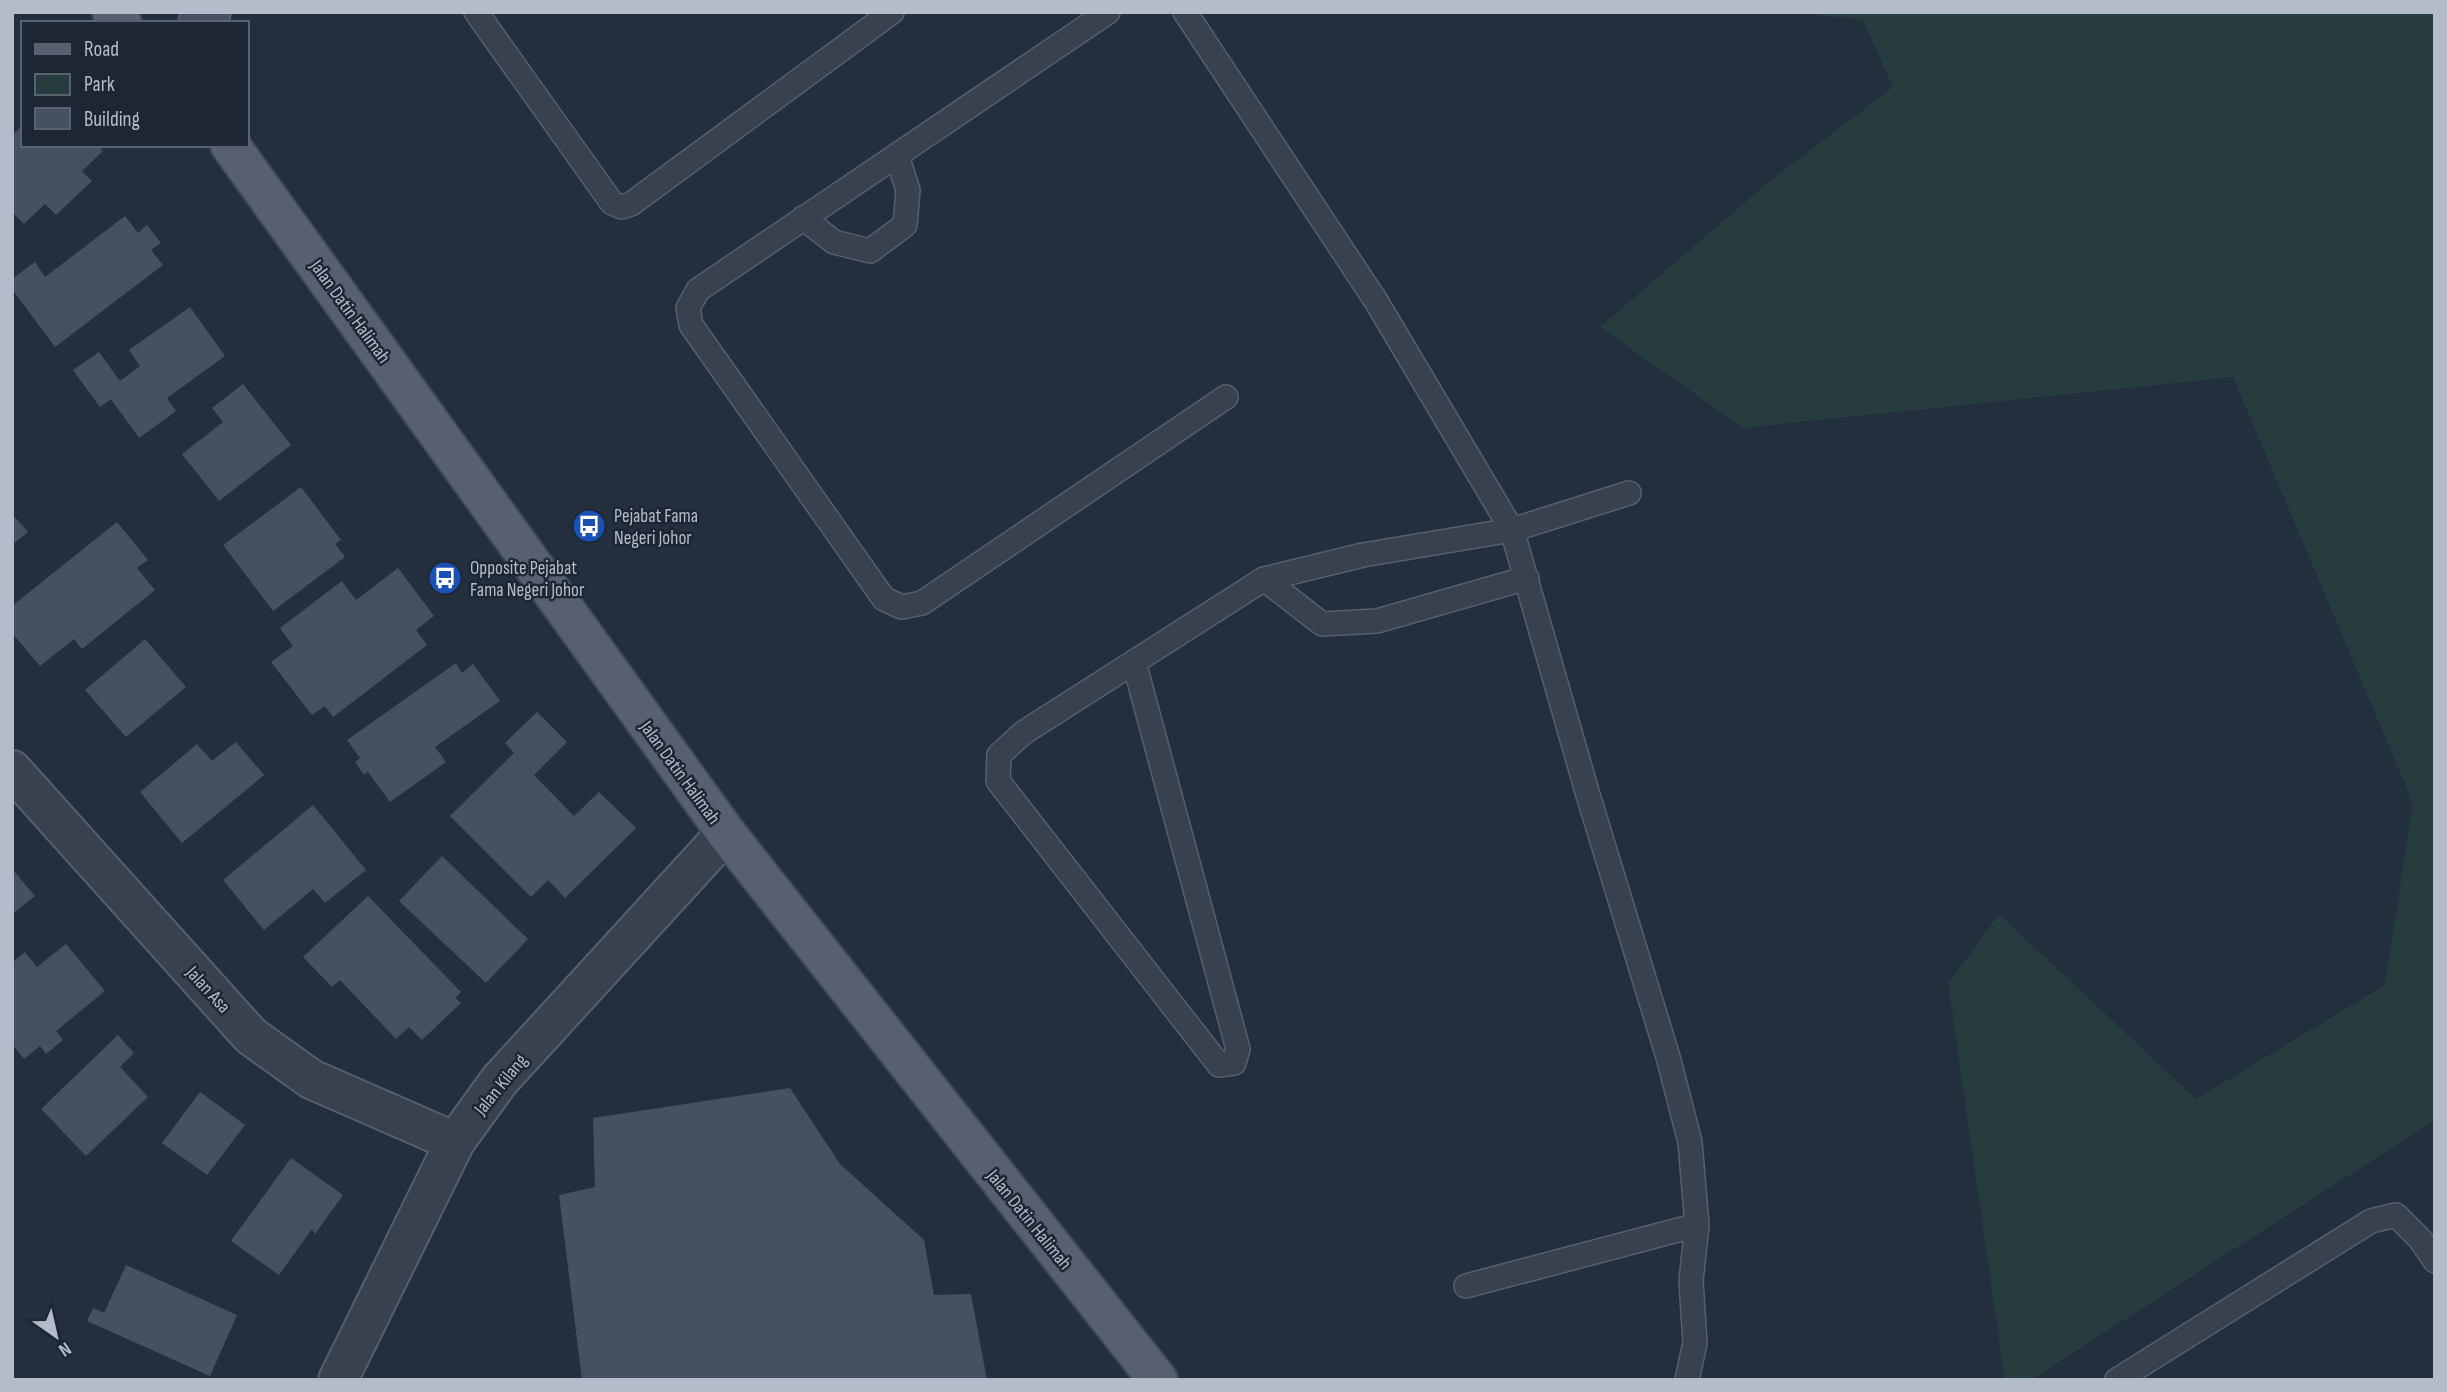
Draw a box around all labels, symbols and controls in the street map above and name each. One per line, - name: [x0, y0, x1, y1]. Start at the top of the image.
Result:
- legend: [21, 21, 248, 147]
- text: Road: [84, 37, 119, 62]
- text: Park: [84, 72, 115, 97]
- text: Building: [84, 107, 140, 132]
- street label: Jalan Datin Halimah: [304, 255, 395, 368]
- place label: Pejabat Fama Negeri Johor: [614, 505, 698, 550]
- bus stop icon: Pejabat Fama Negeri Johor: [570, 507, 608, 545]
- place label: Opposite Pejabat Fama Negeri Johor: [470, 557, 585, 602]
- bus stop icon: Opposite Pejabat Fama Negeri Johor: [426, 559, 464, 597]
- street label: Jalan Datin Halimah: [634, 716, 725, 829]
- street label: Jalan Asa: [180, 961, 235, 1018]
- street label: Jalan Kilang: [469, 1049, 533, 1121]
- street label: Jalan Datin Halimah: [981, 1164, 1076, 1275]
- north arrow: [21, 1301, 91, 1371]
- text: N: [54, 1336, 75, 1361]

